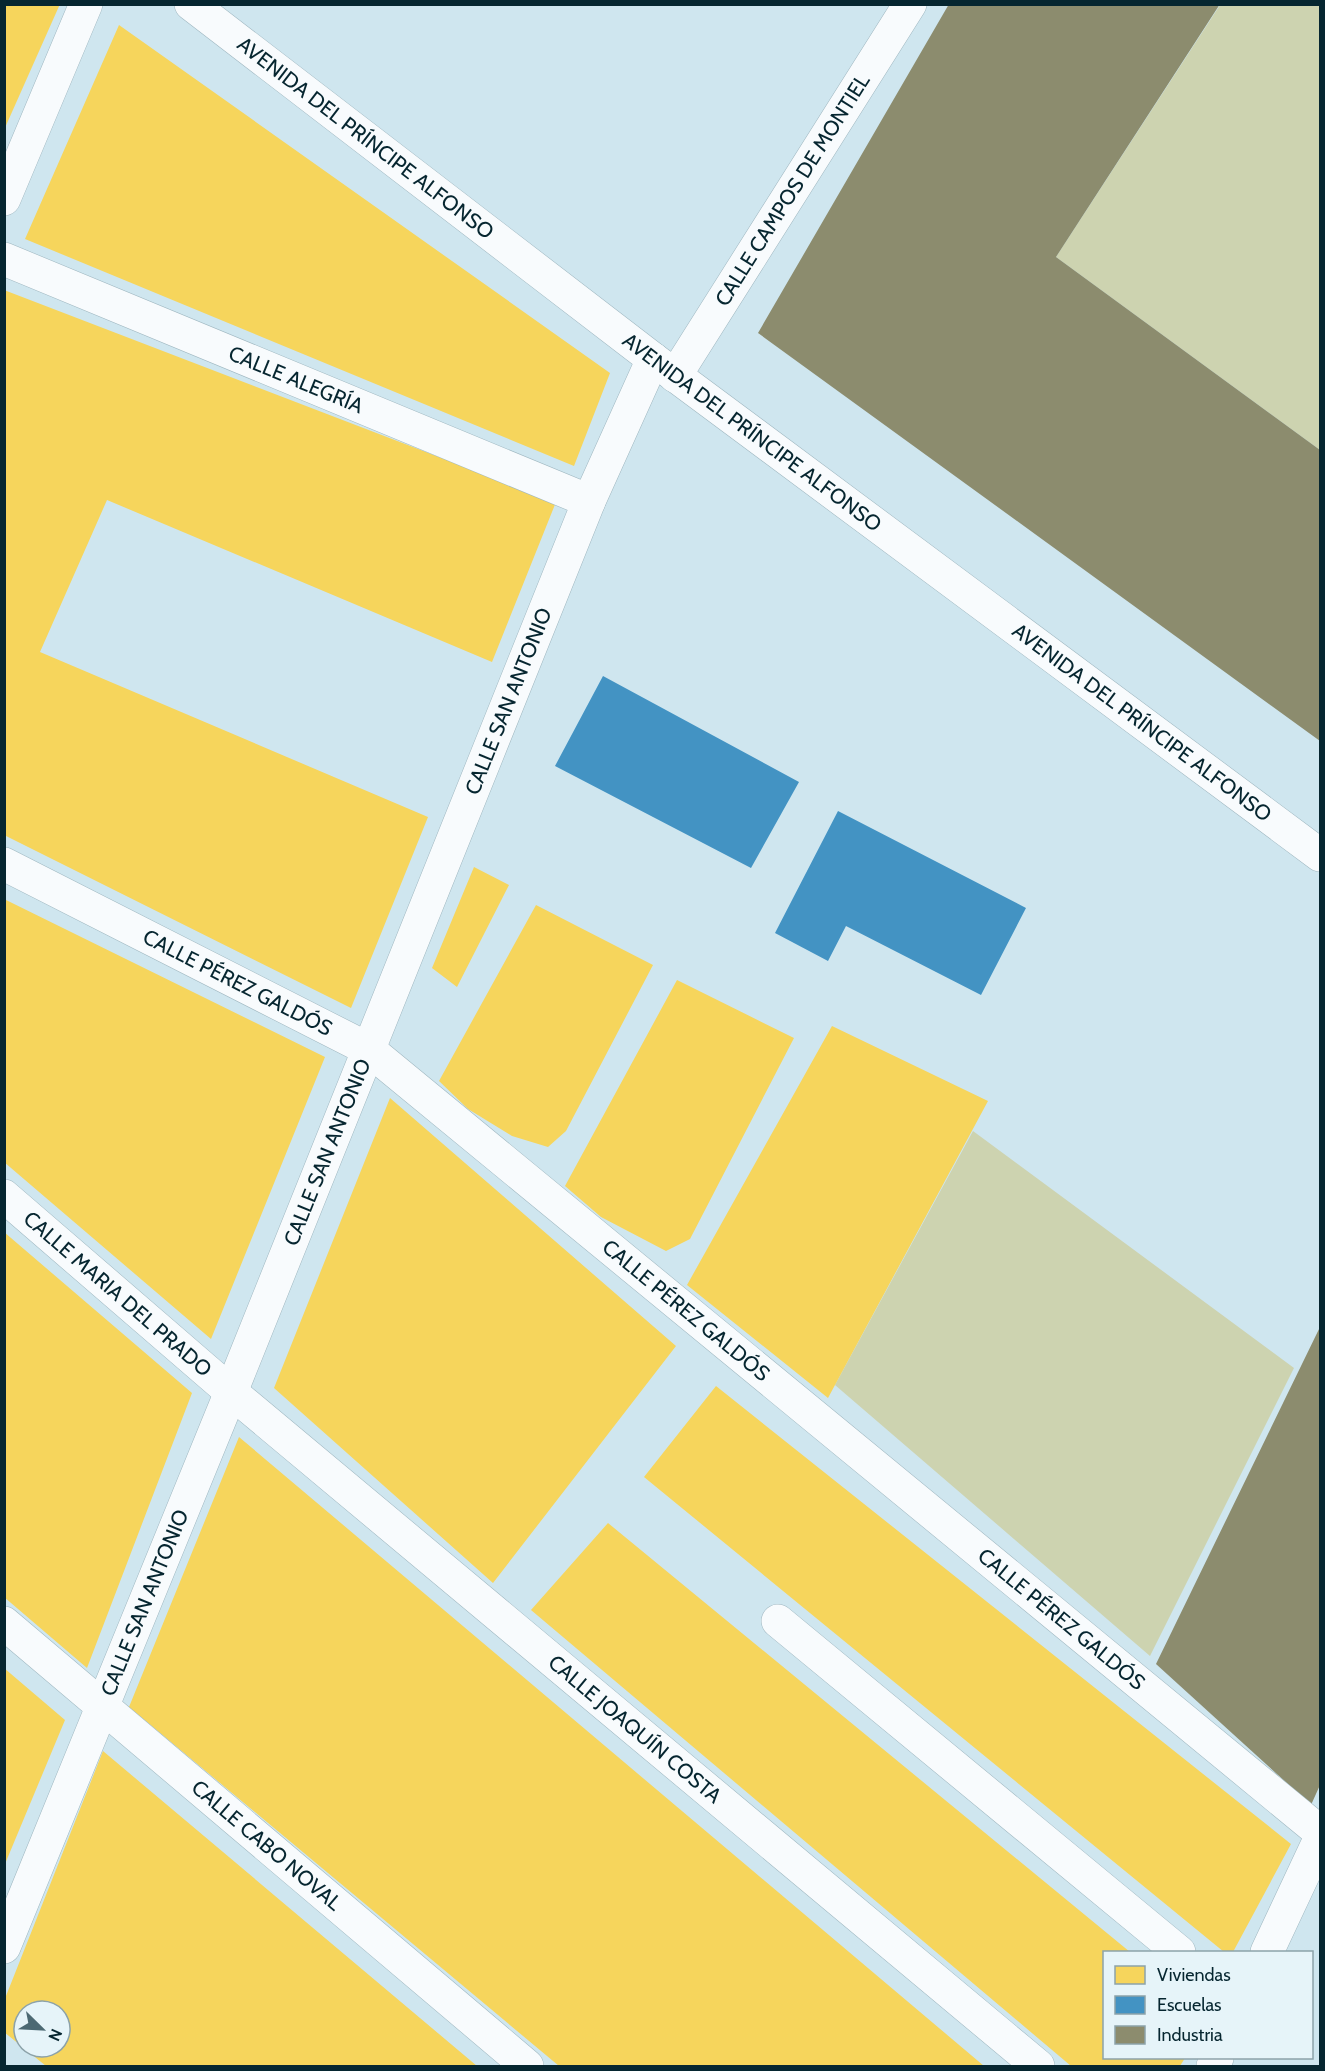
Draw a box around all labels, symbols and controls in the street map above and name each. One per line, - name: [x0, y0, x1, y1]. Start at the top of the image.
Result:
- street label: AVENIDA DEL PRÍNCIPE ALFONSO: [233, 31, 499, 244]
- street label: CALLE CAMPOS DE MONTIEL: [710, 69, 875, 310]
- street label: AVENIDA DEL PRÍNCIPE ALFONSO: [618, 327, 887, 537]
- street label: CALLE ALEGRÍA: [225, 340, 367, 418]
- street label: CALLE SAN ANTONIO: [459, 604, 557, 798]
- street label: AVENIDA DEL PRÍNCIPE ALFONSO: [1008, 618, 1277, 827]
- street label: CALLE PÉREZ GALDÓS: [139, 924, 337, 1041]
- street label: CALLE SAN ANTONIO: [278, 1055, 376, 1249]
- street label: CALLE MARIA DEL PRADO: [19, 1206, 217, 1382]
- street label: CALLE PÉREZ GALDÓS: [598, 1234, 775, 1386]
- street label: CALLE SAN ANTONIO: [95, 1506, 194, 1699]
- street label: CALLE PÉREZ GALDÓS: [973, 1543, 1150, 1695]
- street label: CALLE JOAQUÍN COSTA: [544, 1649, 727, 1808]
- street label: CALLE CABO NOVAL: [187, 1774, 347, 1916]
- legend: [1103, 1951, 1313, 2059]
- text: Viviendas: [1157, 1964, 1231, 1986]
- text: Escuelas: [1157, 1994, 1222, 2016]
- north arrow: [12, 1999, 72, 2059]
- text: Industria: [1157, 2024, 1223, 2046]
- text: N: [44, 2026, 66, 2044]

